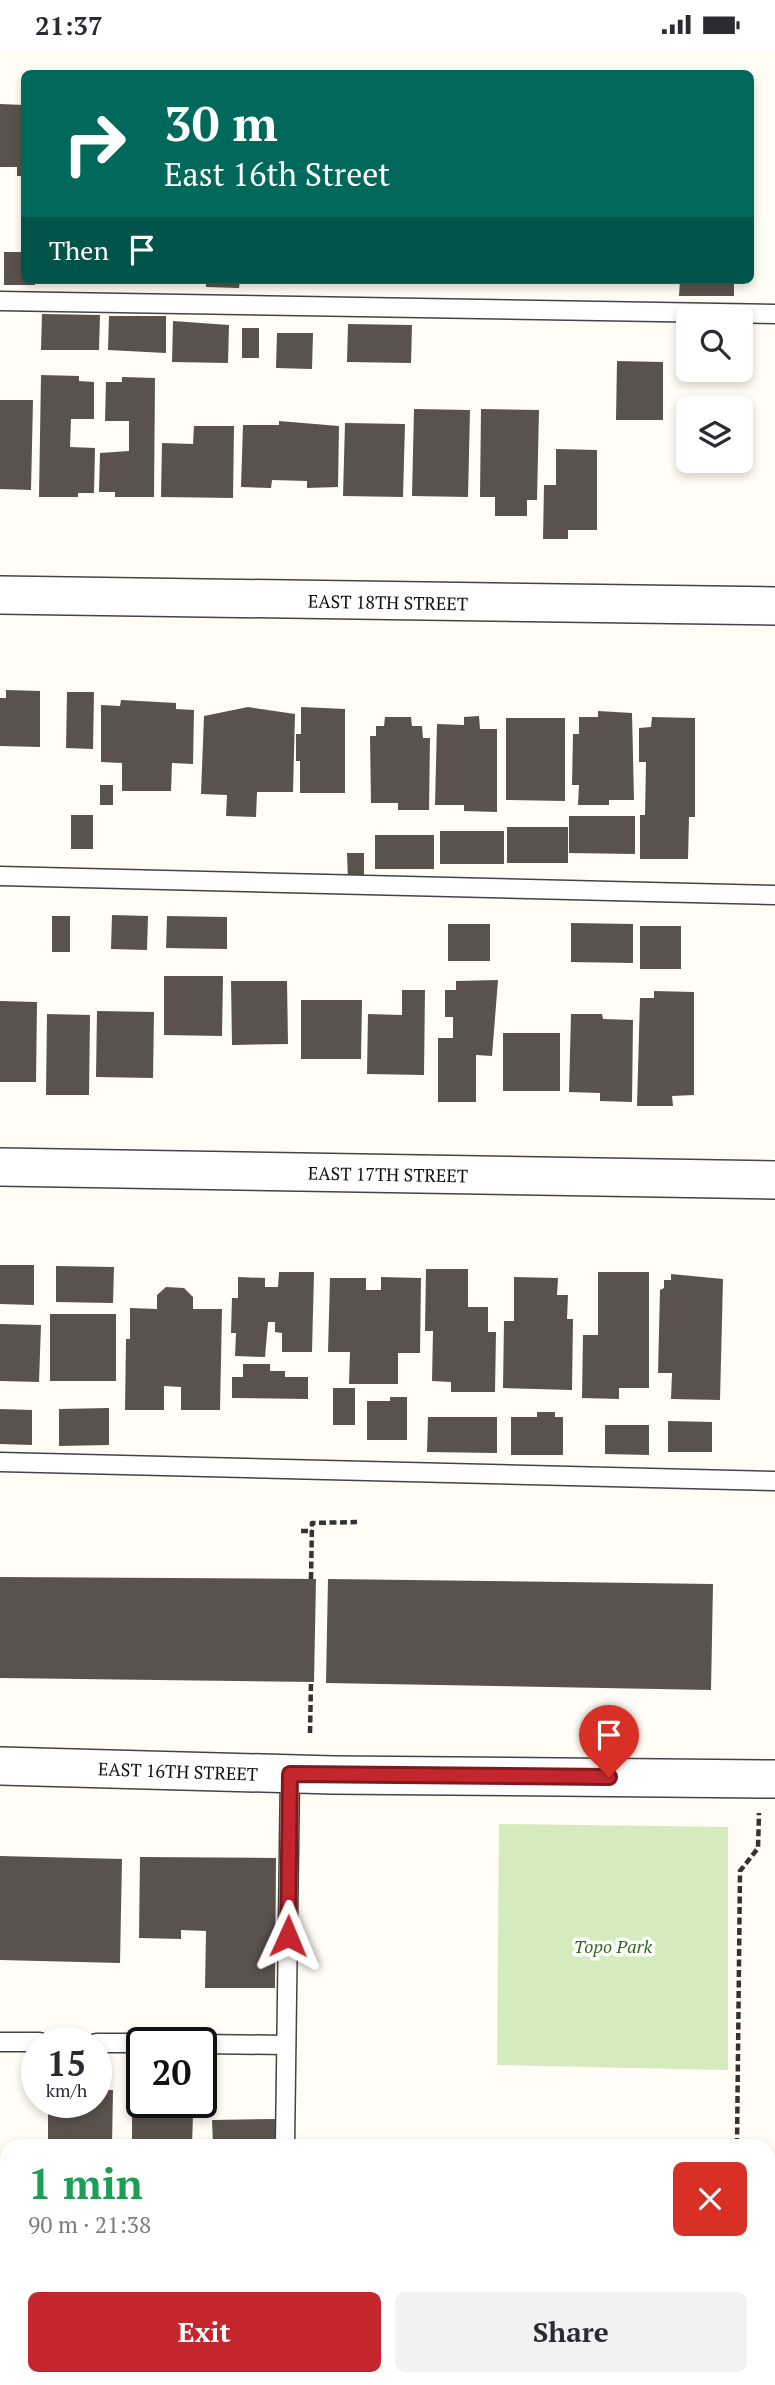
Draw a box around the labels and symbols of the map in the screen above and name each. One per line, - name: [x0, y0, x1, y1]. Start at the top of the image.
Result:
- street label: EAST 18TH STREET: [308, 589, 468, 615]
- street label: EAST 17TH STREET: [308, 1161, 468, 1187]
- pin: [579, 1705, 639, 1777]
- street label: EAST 16TH STREET: [98, 1756, 258, 1786]
- position arrow: [251, 1899, 325, 1973]
- park label: Topo Park: [574, 1934, 652, 1958]
- speed limit sign: 20: [126, 2027, 217, 2118]

